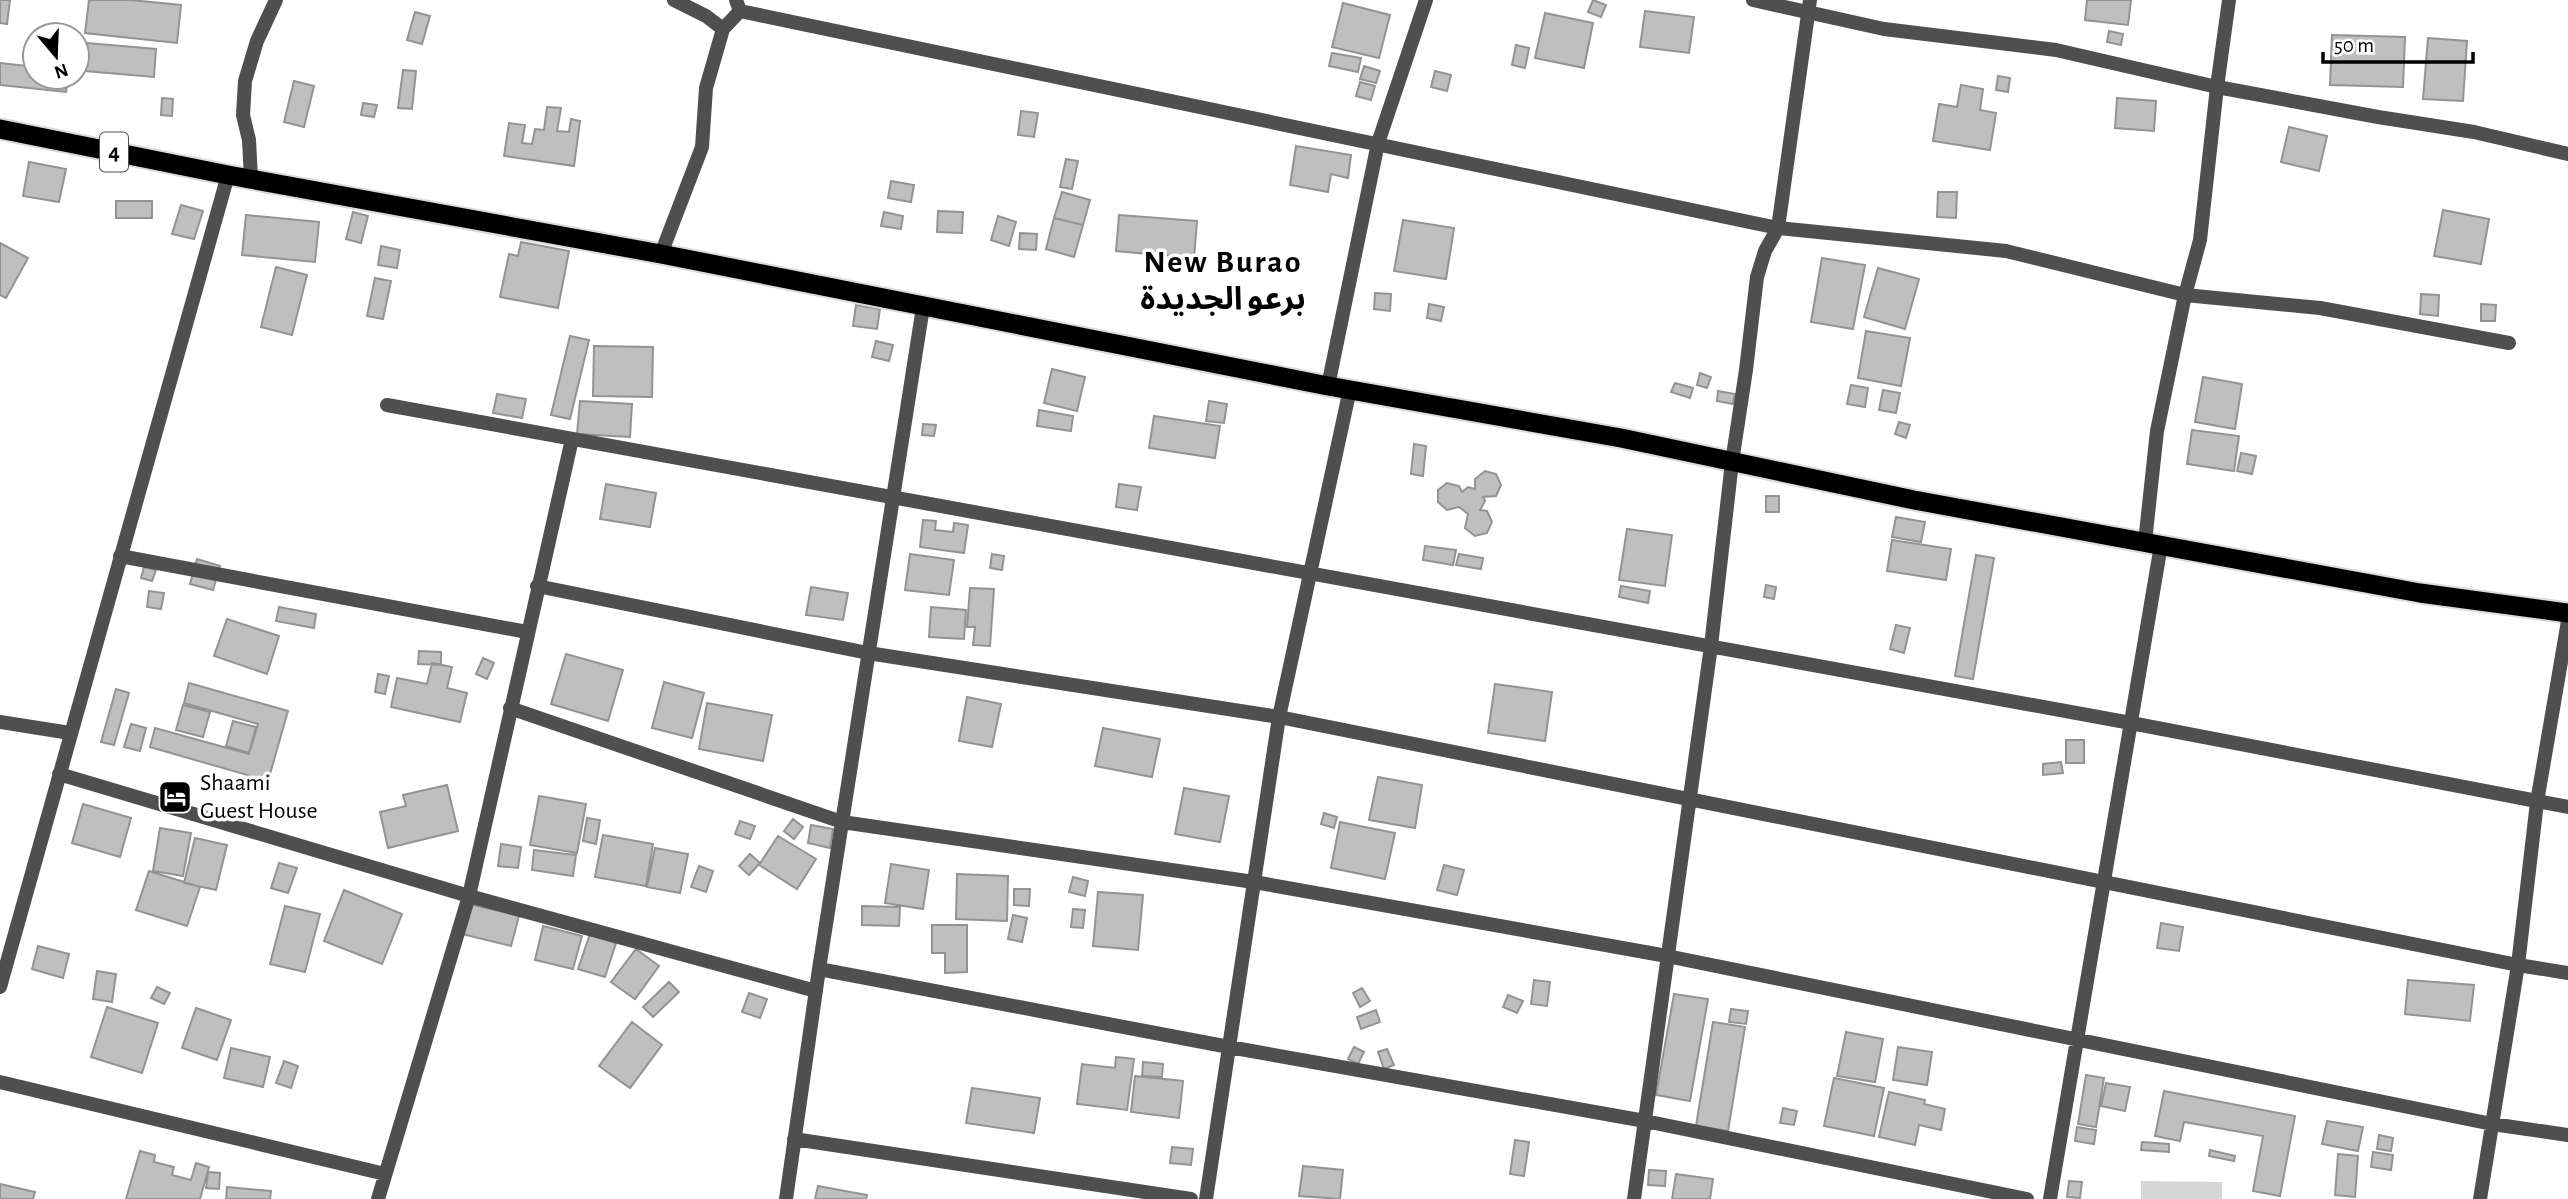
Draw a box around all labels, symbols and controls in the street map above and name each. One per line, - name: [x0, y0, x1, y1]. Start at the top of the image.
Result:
- north arrow: [21, 21, 91, 91]
- scale bar: [2323, 21, 2474, 65]
- text: 50 m: [2334, 35, 2374, 56]
- text: N: [52, 60, 70, 82]
- road number: 4: [100, 132, 128, 172]
- district label: New Burao برعو الجديدة: [1140, 246, 1306, 317]
- place label: Shaami Guest House: [200, 771, 318, 823]
- hotel icon: Shaami Guest House: [156, 778, 194, 816]

